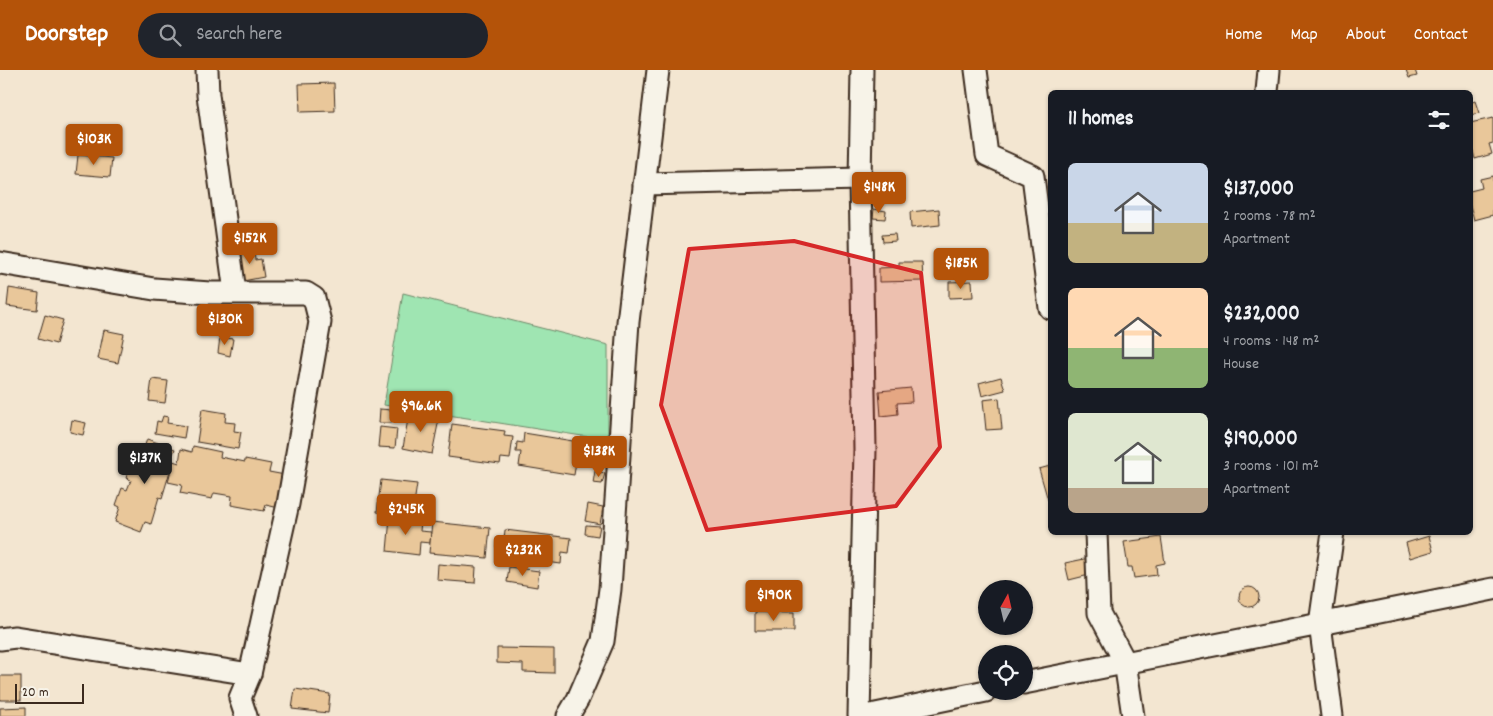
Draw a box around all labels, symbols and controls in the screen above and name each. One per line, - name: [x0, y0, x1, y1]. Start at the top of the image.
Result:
- search box: [138, 13, 488, 58]
- text: Doorstep: [25, 18, 108, 52]
- icon: search: [156, 21, 184, 49]
- text: Search here: [196, 22, 282, 49]
- text: Home: [1225, 23, 1262, 48]
- text: Map: [1290, 23, 1318, 48]
- text: About: [1346, 23, 1386, 48]
- text: Contact: [1414, 23, 1468, 48]
- text: 11 homes: [1068, 105, 1133, 135]
- icon: filters: [1425, 106, 1453, 134]
- pin: $103K: [59, 124, 129, 166]
- text: $103K: [77, 128, 111, 151]
- pin: $148K: [844, 172, 914, 214]
- text: $137,000: [1223, 175, 1294, 205]
- text: $148K: [863, 176, 895, 199]
- icon: home: [1108, 183, 1168, 243]
- text: 2 rooms · 78 m²: [1223, 205, 1316, 228]
- pin: $152K: [215, 222, 285, 265]
- text: $152K: [233, 227, 267, 250]
- text: Apartment: [1223, 228, 1290, 251]
- pin: $185K: [926, 248, 996, 290]
- text: $185K: [945, 252, 977, 275]
- text: $232,000: [1223, 300, 1300, 330]
- pin: $130K: [190, 304, 260, 346]
- text: $130K: [208, 308, 242, 331]
- icon: home: [1108, 308, 1168, 368]
- text: 4 rooms · 148 m²: [1223, 330, 1319, 353]
- text: House: [1223, 353, 1259, 376]
- pin: $96.6K: [380, 390, 462, 433]
- text: $96.6K: [400, 395, 442, 418]
- text: $190,000: [1223, 425, 1298, 455]
- icon: home: [1108, 433, 1168, 493]
- pin: $138K: [564, 436, 634, 478]
- text: $138K: [583, 440, 615, 463]
- pin: $137K: [110, 442, 180, 485]
- text: $137K: [129, 447, 161, 470]
- text: 3 rooms · 101 m²: [1223, 455, 1319, 478]
- text: Apartment: [1223, 478, 1290, 501]
- pin: $245K: [371, 494, 441, 536]
- text: $245K: [388, 498, 424, 521]
- pin: $232K: [488, 534, 558, 577]
- text: $232K: [505, 539, 541, 562]
- pin: $190K: [739, 580, 809, 622]
- north arrow: [978, 580, 1032, 635]
- map controls: [978, 580, 1033, 700]
- text: $190K: [756, 584, 792, 607]
- button: locate: [978, 645, 1033, 700]
- scale bar: [15, 681, 84, 704]
- text: 20 m: [22, 683, 49, 703]

